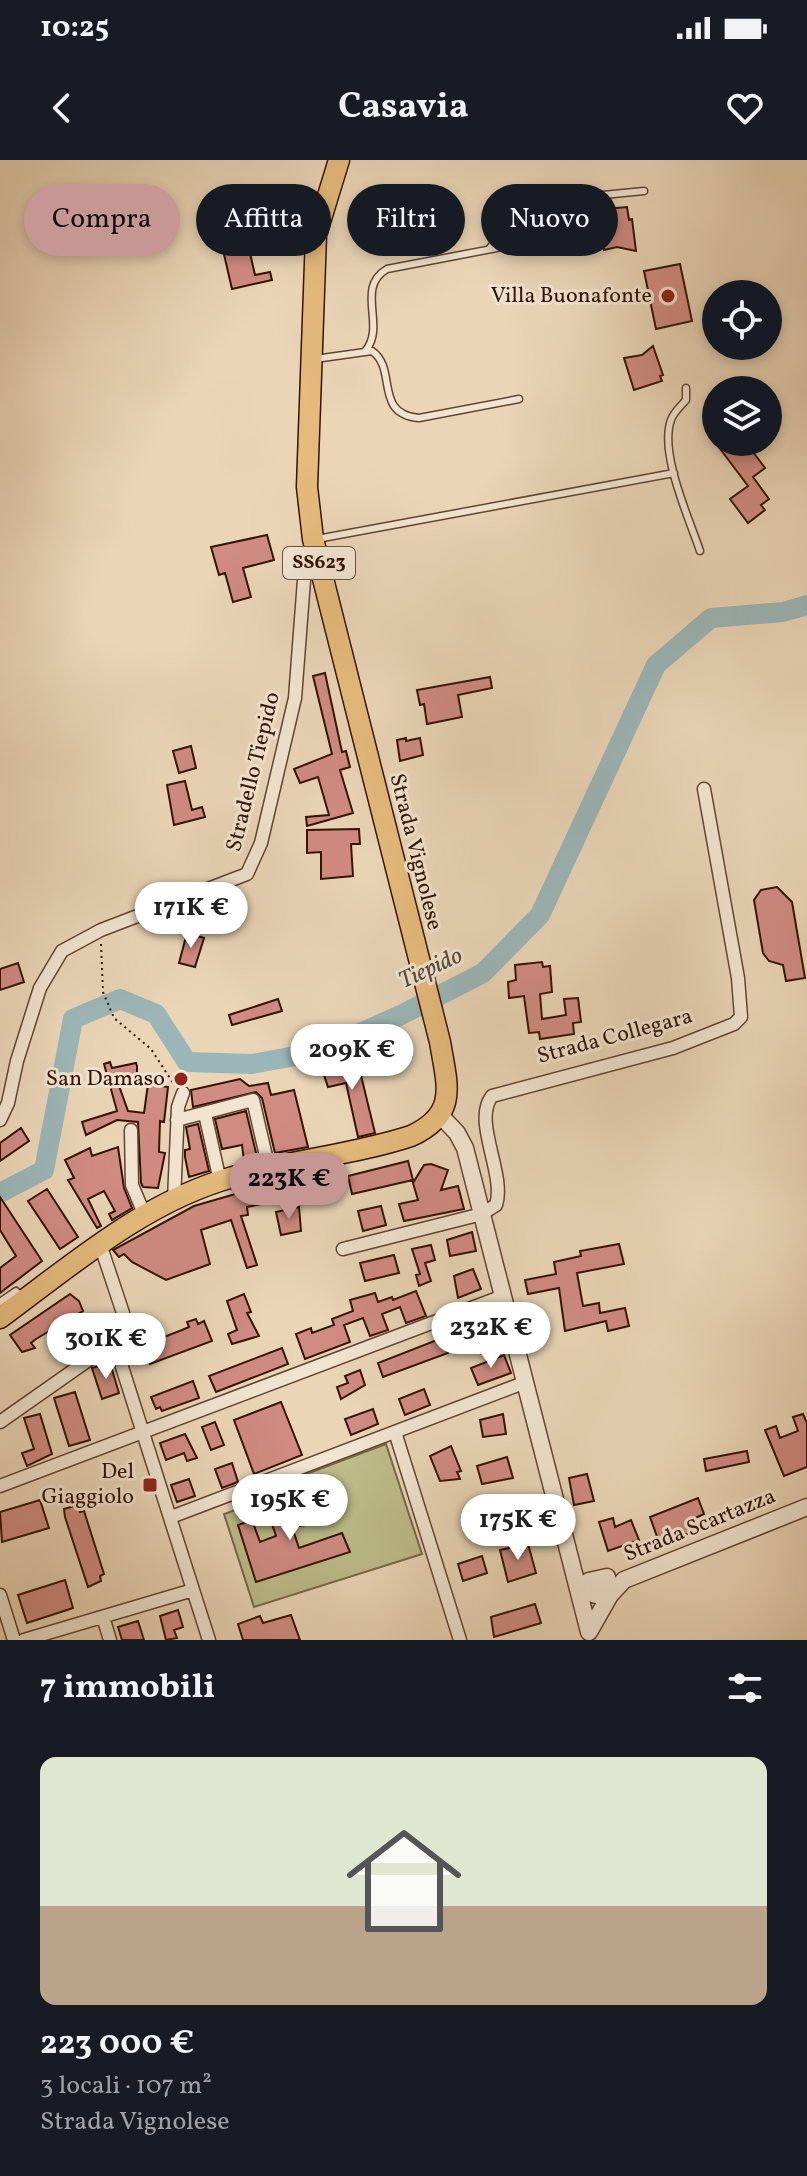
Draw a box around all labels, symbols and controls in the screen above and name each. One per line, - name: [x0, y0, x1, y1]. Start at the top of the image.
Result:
- text: 10:25: [40, 7, 109, 49]
- text: Casavia: [338, 83, 469, 133]
- icon: back: [40, 86, 84, 130]
- icon: heart: [723, 86, 767, 130]
- chip: Compra: [24, 184, 180, 256]
- chip: Affitta: [196, 184, 331, 256]
- chip: Filtri: [347, 184, 465, 256]
- chip: Nuovo: [481, 184, 618, 256]
- map controls: [702, 280, 782, 456]
- button: locate: [702, 280, 782, 360]
- place label: Villa Buonafonte: [491, 281, 652, 312]
- marker: Villa Buonafonte: [659, 287, 677, 305]
- button: layers: [702, 376, 782, 456]
- road number: SS623: [283, 547, 355, 579]
- street label: Stradello Tiepido: [219, 689, 289, 855]
- street label: Strada Vignolese: [381, 770, 449, 934]
- pin: 171K €: [126, 882, 256, 950]
- text: 171K €: [153, 890, 229, 926]
- water label: Tiepido: [393, 939, 469, 999]
- street label: Strada Collegara: [534, 1001, 696, 1073]
- pin: 209K €: [287, 1024, 417, 1092]
- text: 209K €: [308, 1032, 396, 1068]
- place label: San Damaso: [46, 1064, 165, 1095]
- marker: San Damaso: [172, 1070, 190, 1088]
- pin: 223K €: [224, 1153, 354, 1221]
- text: 223K €: [247, 1161, 331, 1197]
- pin: 232K €: [426, 1302, 556, 1370]
- text: 232K €: [449, 1310, 533, 1346]
- pin: 301K €: [41, 1313, 171, 1381]
- text: 301K €: [65, 1321, 147, 1357]
- place label: Del Giaggiolo: [41, 1457, 134, 1513]
- pin: 195K €: [225, 1474, 355, 1542]
- marker: Del Giaggiolo: [141, 1476, 159, 1494]
- street label: Strada Scartazza: [619, 1481, 781, 1571]
- text: 195K €: [250, 1482, 330, 1518]
- pin: 175K €: [453, 1494, 583, 1562]
- text: 175K €: [479, 1502, 557, 1538]
- text: 7 immobili: [40, 1665, 215, 1712]
- icon: filters: [723, 1666, 767, 1710]
- icon: home: [332, 1809, 476, 1953]
- text: 223 000 €: [40, 2021, 194, 2068]
- text: 3 locali · 107 m²: [40, 2068, 212, 2104]
- text: Strada Vignolese: [40, 2104, 230, 2140]

